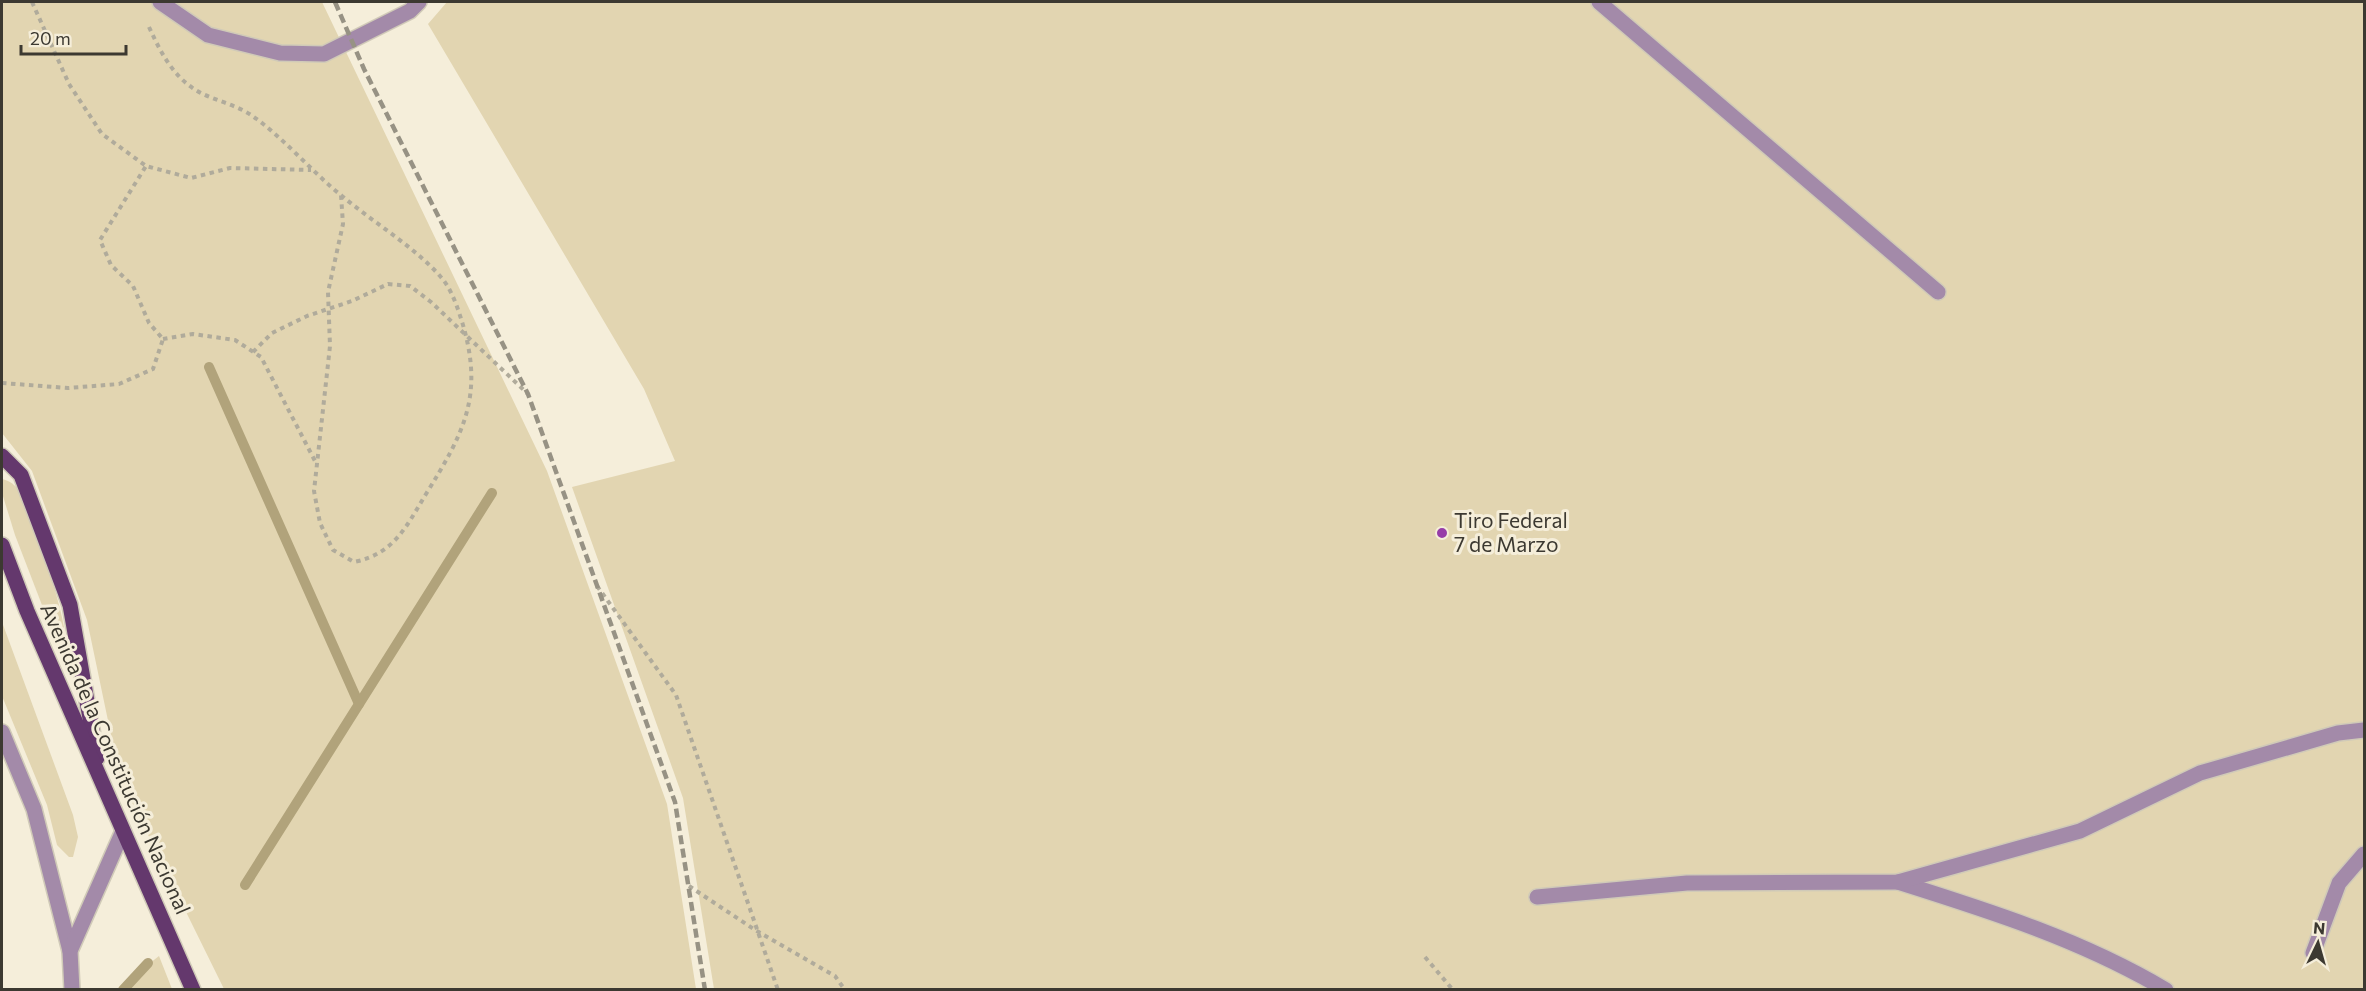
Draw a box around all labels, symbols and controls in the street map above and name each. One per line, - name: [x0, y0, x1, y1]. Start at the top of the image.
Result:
- scale bar: [21, 18, 126, 56]
- text: 20 m: [30, 27, 71, 49]
- place label: Tiro Federal 7 de Marzo: [1454, 507, 1568, 556]
- marker: Tiro Federal 7 de Marzo: [1435, 526, 1449, 540]
- street label: Avenida de la Constitución Nacional: [36, 599, 197, 918]
- north arrow: [2288, 913, 2348, 973]
- text: N: [2313, 918, 2326, 938]

